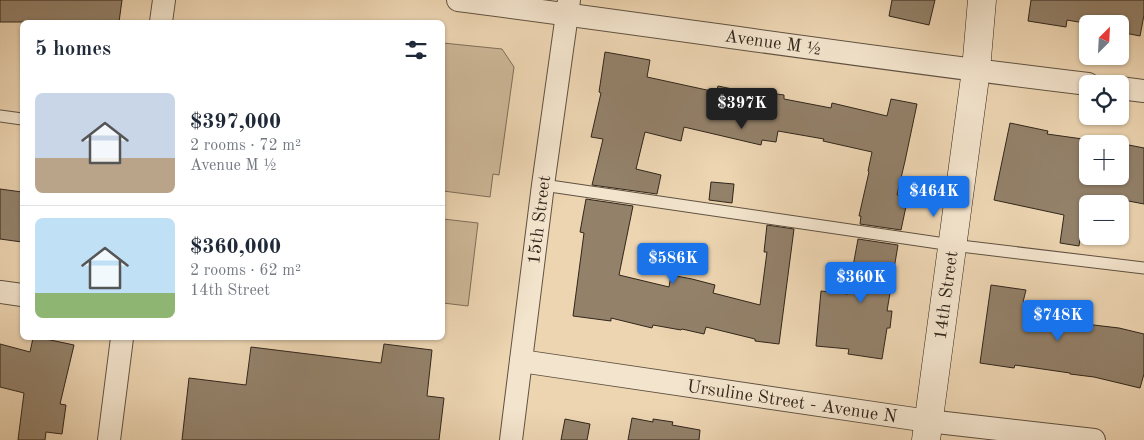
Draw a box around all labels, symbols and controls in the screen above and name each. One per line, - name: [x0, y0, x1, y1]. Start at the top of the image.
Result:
- north arrow: [1079, 15, 1129, 65]
- map controls: [1079, 15, 1129, 245]
- street label: Avenue M ½: [724, 27, 822, 59]
- icon: filters: [402, 36, 430, 64]
- text: 5 homes: [35, 39, 111, 60]
- button: locate: [1079, 75, 1129, 125]
- pin: $397K: [707, 88, 777, 130]
- text: $397K: [717, 96, 767, 112]
- text: $397,000: [190, 112, 281, 133]
- icon: home: [75, 113, 135, 173]
- button: +: [1079, 135, 1129, 185]
- text: 2 rooms · 72 m²: [190, 138, 301, 154]
- text: Avenue M ½: [190, 158, 276, 174]
- street label: 15th Street: [525, 174, 554, 266]
- pin: $464K: [899, 176, 969, 218]
- text: $464K: [909, 184, 959, 200]
- button: −: [1079, 195, 1129, 245]
- text: $360,000: [190, 237, 281, 258]
- icon: home: [75, 238, 135, 298]
- pin: $586K: [638, 242, 708, 285]
- street label: 14th Street: [932, 250, 961, 341]
- text: $586K: [648, 251, 698, 267]
- pin: $360K: [826, 262, 896, 304]
- text: 2 rooms · 62 m²: [190, 263, 301, 279]
- text: $360K: [836, 270, 886, 286]
- text: 14th Street: [190, 283, 270, 299]
- pin: $748K: [1023, 300, 1093, 342]
- text: $748K: [1033, 308, 1083, 324]
- street label: Ursuline Street - Avenue N: [686, 378, 898, 426]

